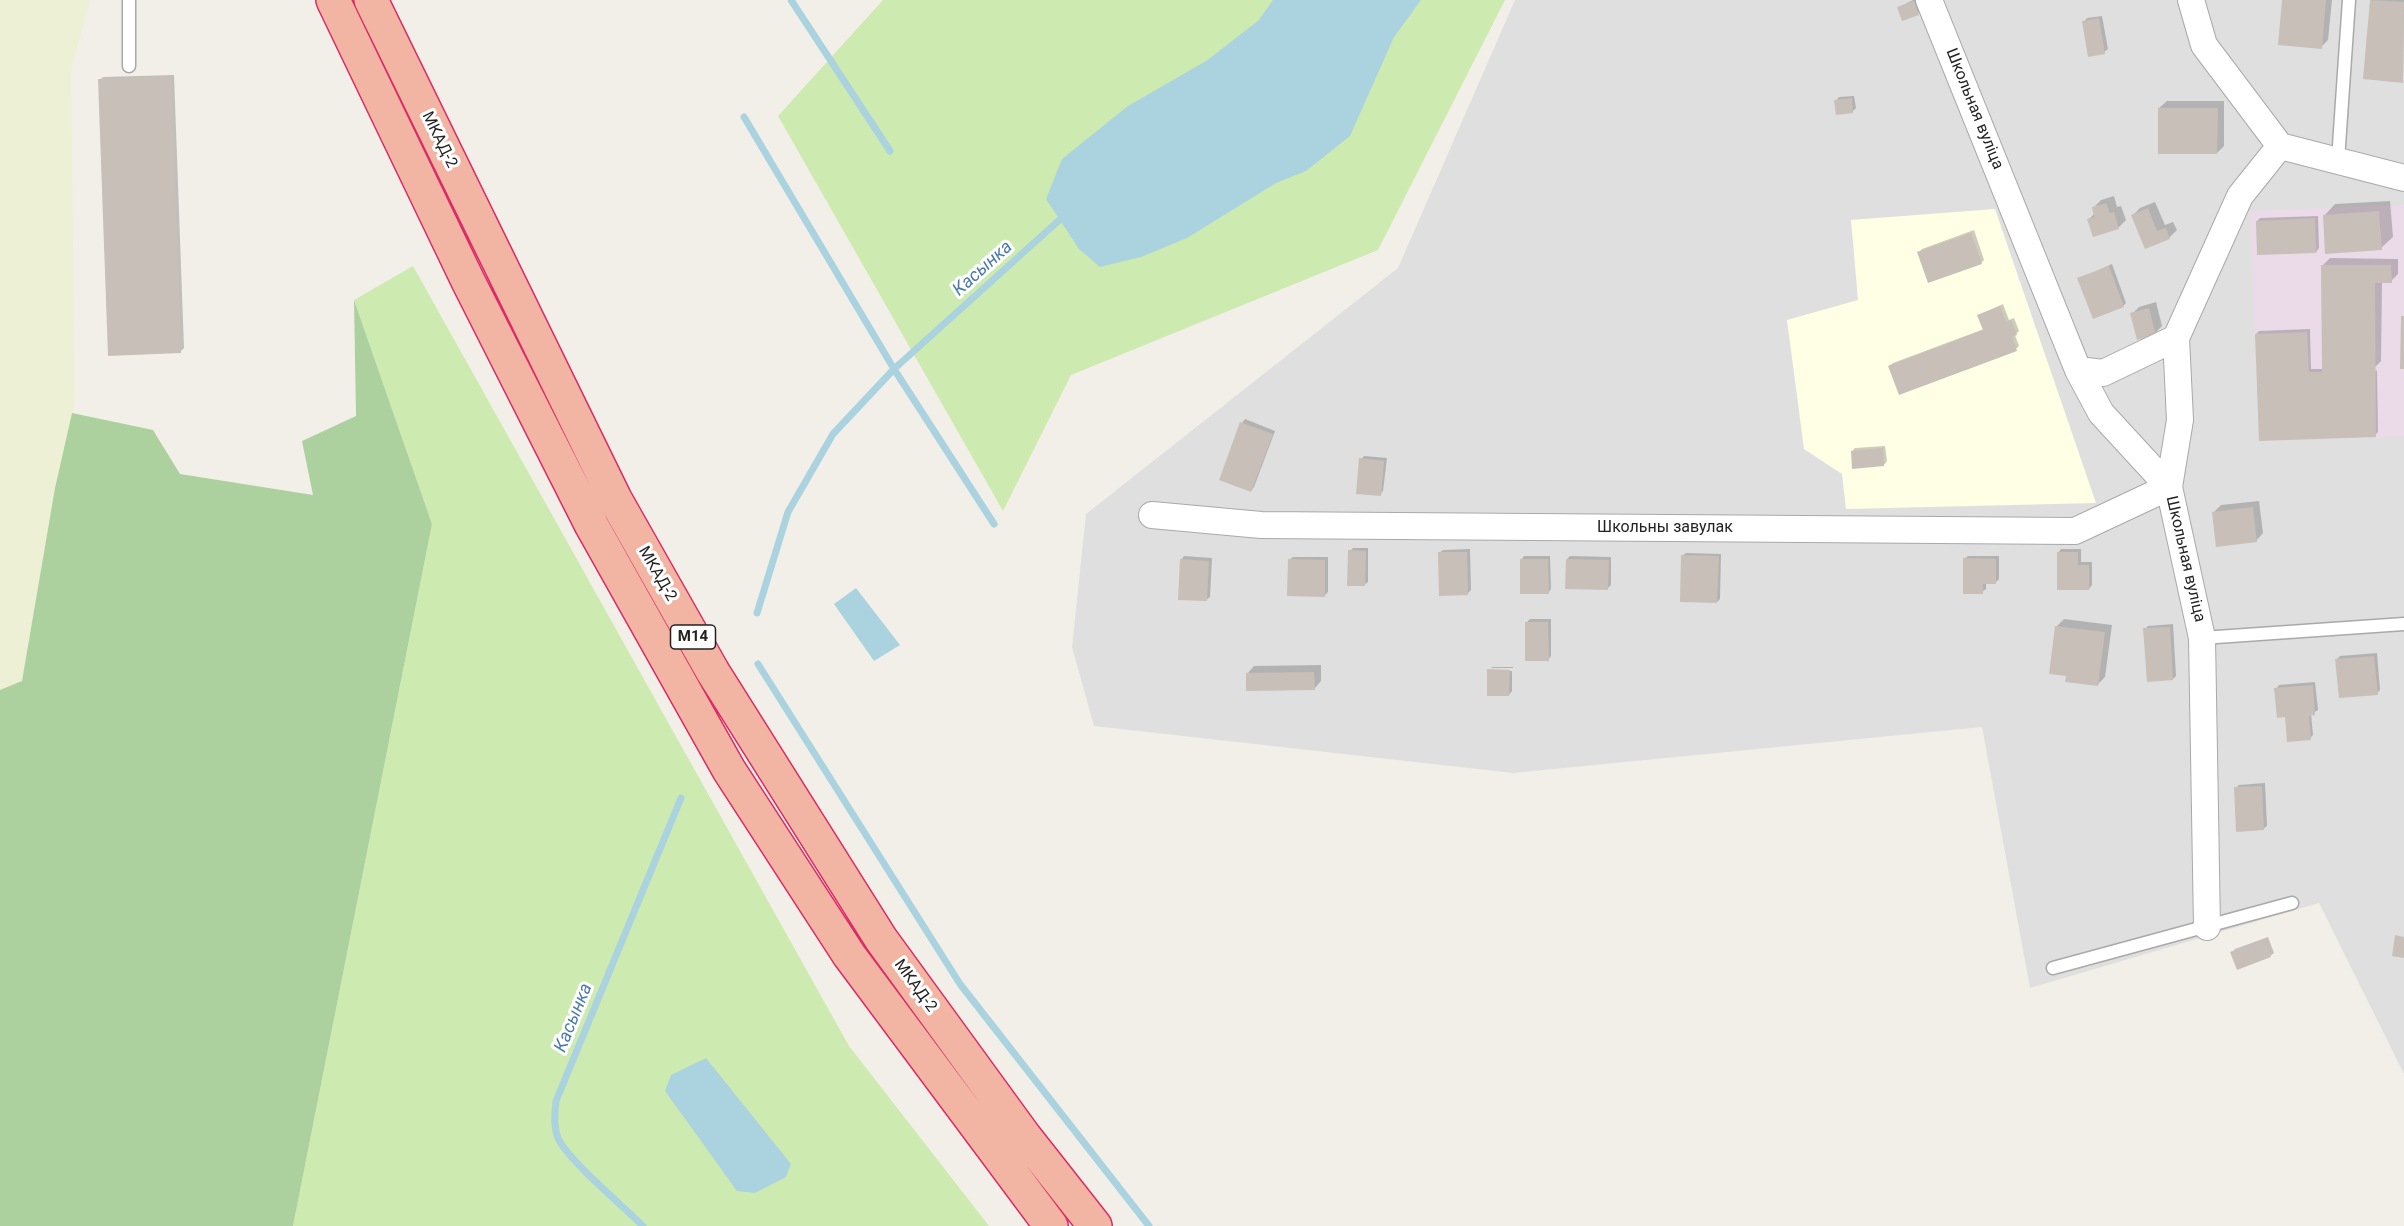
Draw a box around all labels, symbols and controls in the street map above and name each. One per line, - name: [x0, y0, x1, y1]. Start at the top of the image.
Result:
- street label: Школьная вуліца: [1941, 46, 2007, 172]
- street label: МКАД-2: [417, 109, 461, 171]
- water label: Касынка: [949, 237, 1017, 301]
- street label: Школьная вуліца: [2161, 494, 2209, 624]
- street label: Школьны завулак: [1597, 518, 1733, 538]
- street label: МКАД-2: [634, 543, 680, 605]
- road number: М14: [670, 625, 716, 649]
- street label: МКАД-2: [890, 956, 940, 1016]
- water label: Касынка: [550, 980, 598, 1056]

